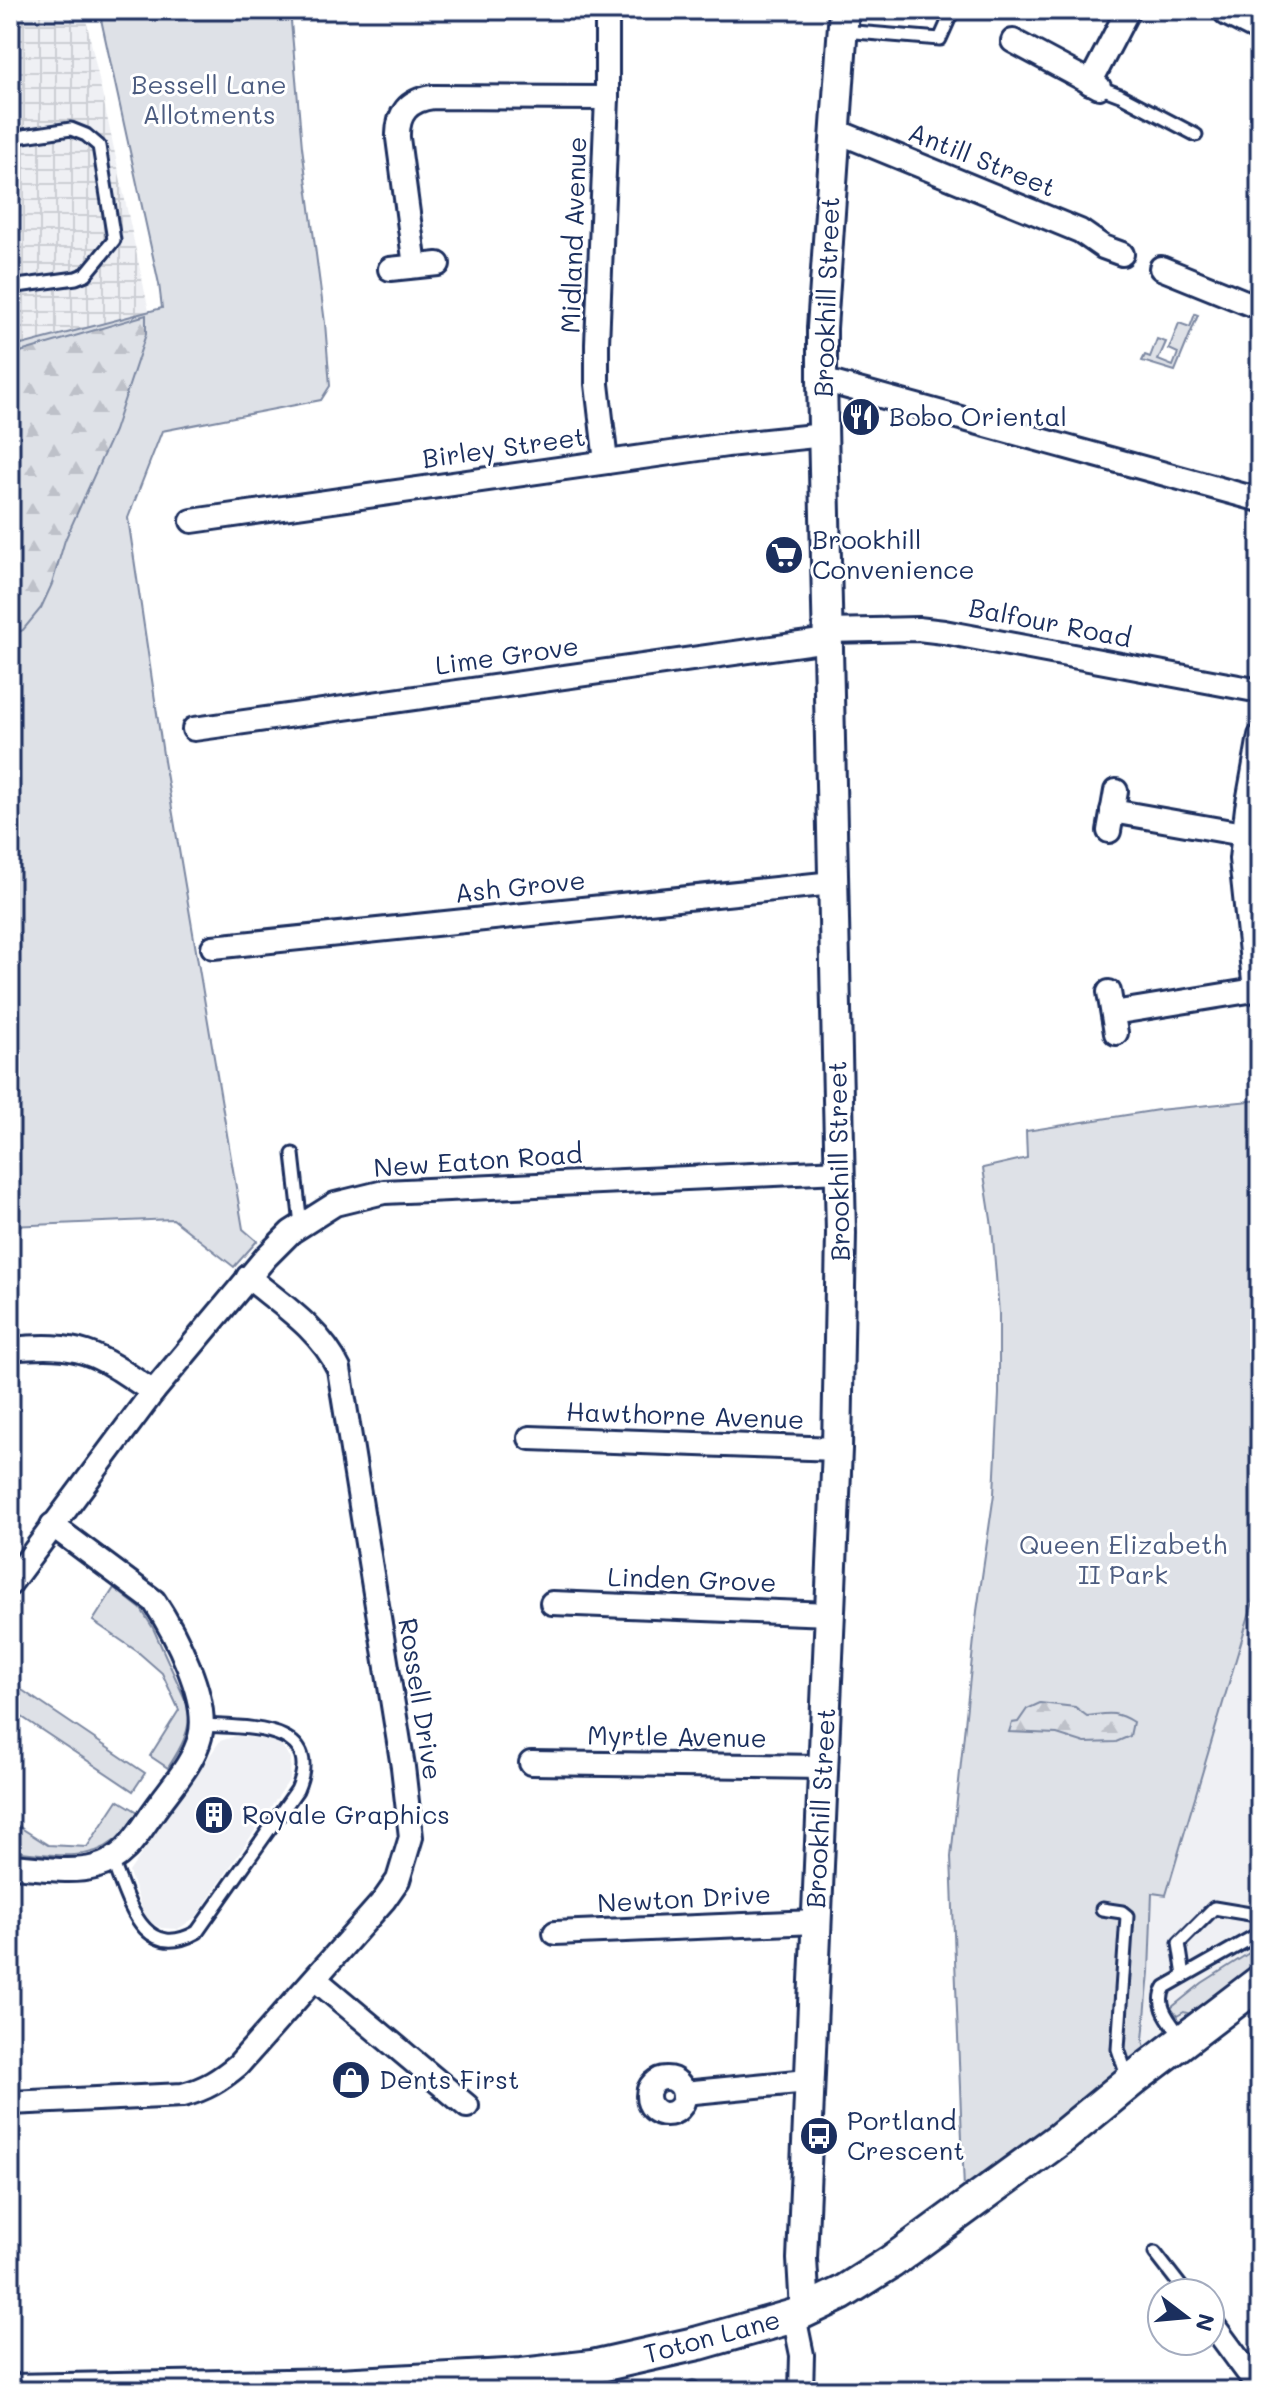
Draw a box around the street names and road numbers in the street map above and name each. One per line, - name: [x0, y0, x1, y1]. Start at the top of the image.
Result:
- street label: Antill Street: [904, 114, 1061, 204]
- street label: Midland Avenue: [553, 136, 593, 334]
- street label: Brookhill Street: [806, 196, 846, 398]
- street label: Birley Street: [420, 419, 588, 475]
- street label: Balfour Road: [966, 590, 1134, 654]
- street label: Lime Grove: [433, 628, 581, 682]
- street label: Ash Grove: [453, 862, 587, 910]
- street label: Brookhill Street: [819, 1060, 857, 1262]
- street label: New Eaton Road: [372, 1136, 583, 1184]
- street label: Hawthorne Avenue: [565, 1394, 805, 1436]
- street label: Linden Grove: [607, 1559, 777, 1599]
- street label: Rossell Drive: [391, 1615, 451, 1782]
- street label: Brookhill Street: [798, 1707, 842, 1909]
- street label: Myrtle Avenue: [587, 1717, 767, 1755]
- street label: Newton Drive: [596, 1876, 772, 1920]
- street label: Toton Lane: [640, 2302, 784, 2371]

